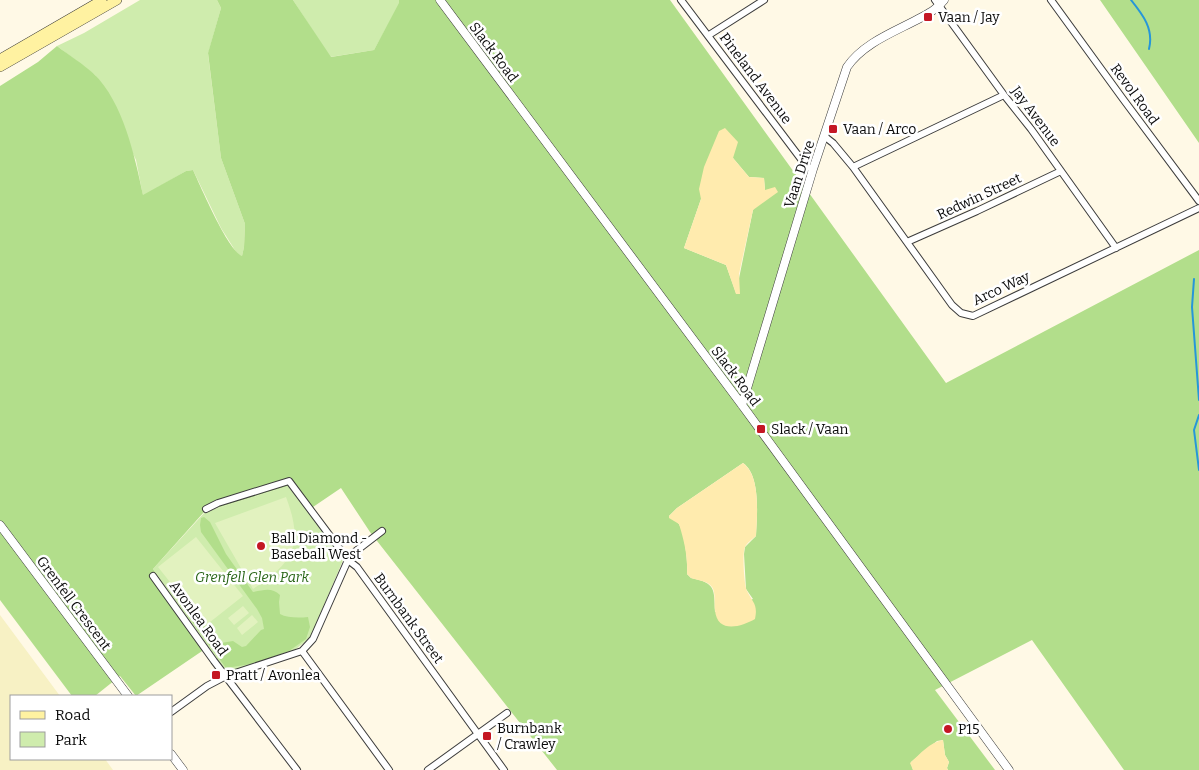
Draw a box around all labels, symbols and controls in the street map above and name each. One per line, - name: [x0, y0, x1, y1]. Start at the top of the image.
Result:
- place label: Vaan / Jay: [938, 9, 1000, 26]
- marker: Vaan / Jay: [922, 11, 934, 23]
- street label: Slack Road: [466, 19, 522, 86]
- street label: Pineland Avenue: [716, 29, 795, 127]
- street label: Revol Road: [1107, 60, 1162, 128]
- street label: Jay Avenue: [1007, 82, 1064, 150]
- place label: Vaan / Arco: [843, 121, 916, 138]
- marker: Vaan / Arco: [827, 123, 839, 135]
- street label: Vaan Drive: [781, 138, 818, 210]
- street label: Redwin Street: [934, 170, 1024, 223]
- street label: Arco Way: [970, 268, 1033, 309]
- street label: Slack Road: [708, 343, 764, 410]
- place label: Slack / Vaan: [771, 421, 849, 438]
- marker: Slack / Vaan: [755, 423, 767, 435]
- place label: Ball Diamond - Baseball West: [271, 530, 367, 563]
- marker: Ball Diamond - Baseball West: [255, 540, 267, 552]
- street label: Grenfell Crescent: [33, 553, 114, 654]
- park label: Grenfell Glen Park: [195, 569, 309, 586]
- street label: Burnbank Street: [370, 570, 447, 667]
- street label: Avonlea Road: [166, 578, 231, 659]
- place label: Pratt / Avonlea: [226, 667, 321, 684]
- marker: Pratt / Avonlea: [210, 669, 222, 681]
- legend: [10, 695, 172, 760]
- text: Road: [55, 706, 90, 724]
- place label: Burnbank / Crawley: [497, 720, 562, 753]
- place label: P15: [958, 721, 980, 738]
- marker: P15: [942, 723, 954, 735]
- marker: Burnbank / Crawley: [481, 730, 493, 742]
- text: Park: [55, 731, 87, 749]

